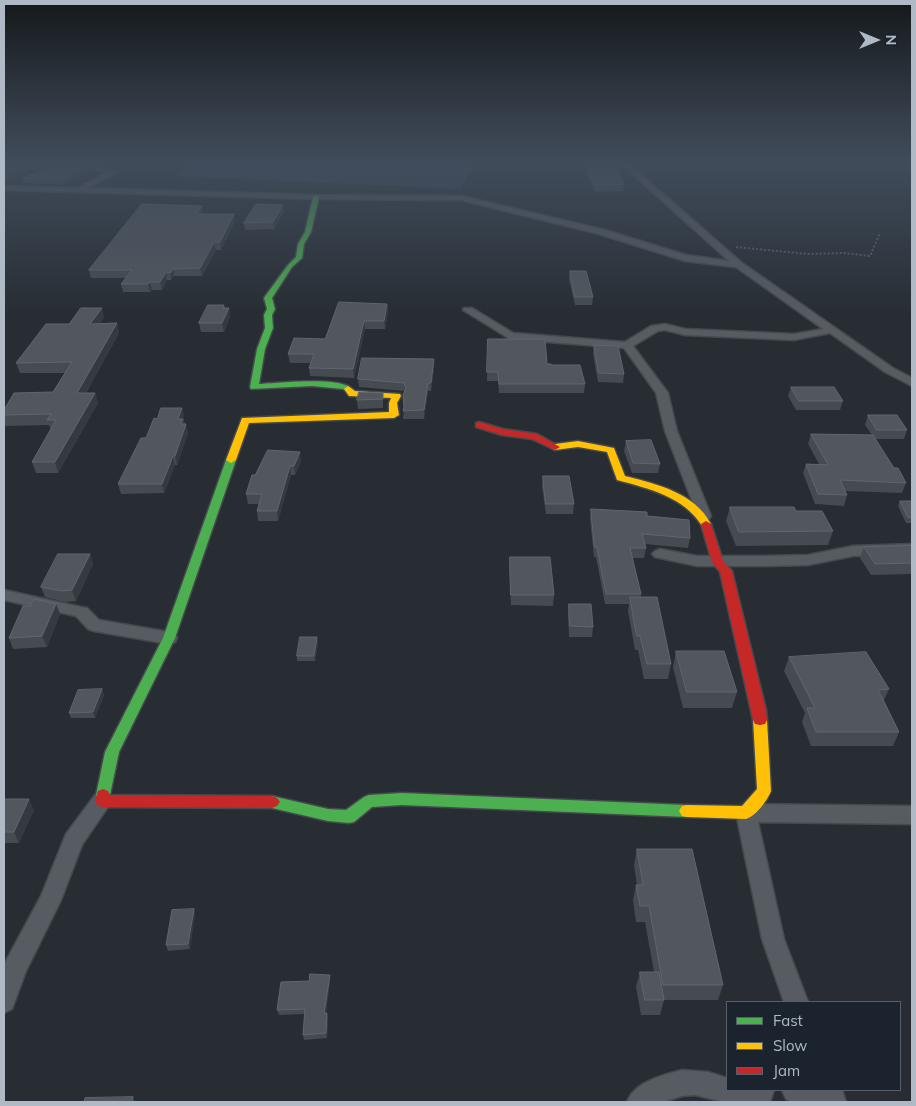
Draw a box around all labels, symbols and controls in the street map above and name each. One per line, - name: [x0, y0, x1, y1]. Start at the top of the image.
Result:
- north arrow: [851, 15, 901, 65]
- text: N: [882, 35, 900, 45]
- legend: [726, 1001, 901, 1091]
- text: Fast: [773, 1011, 803, 1030]
- text: Slow: [773, 1036, 807, 1055]
- text: Jam: [773, 1061, 800, 1080]

